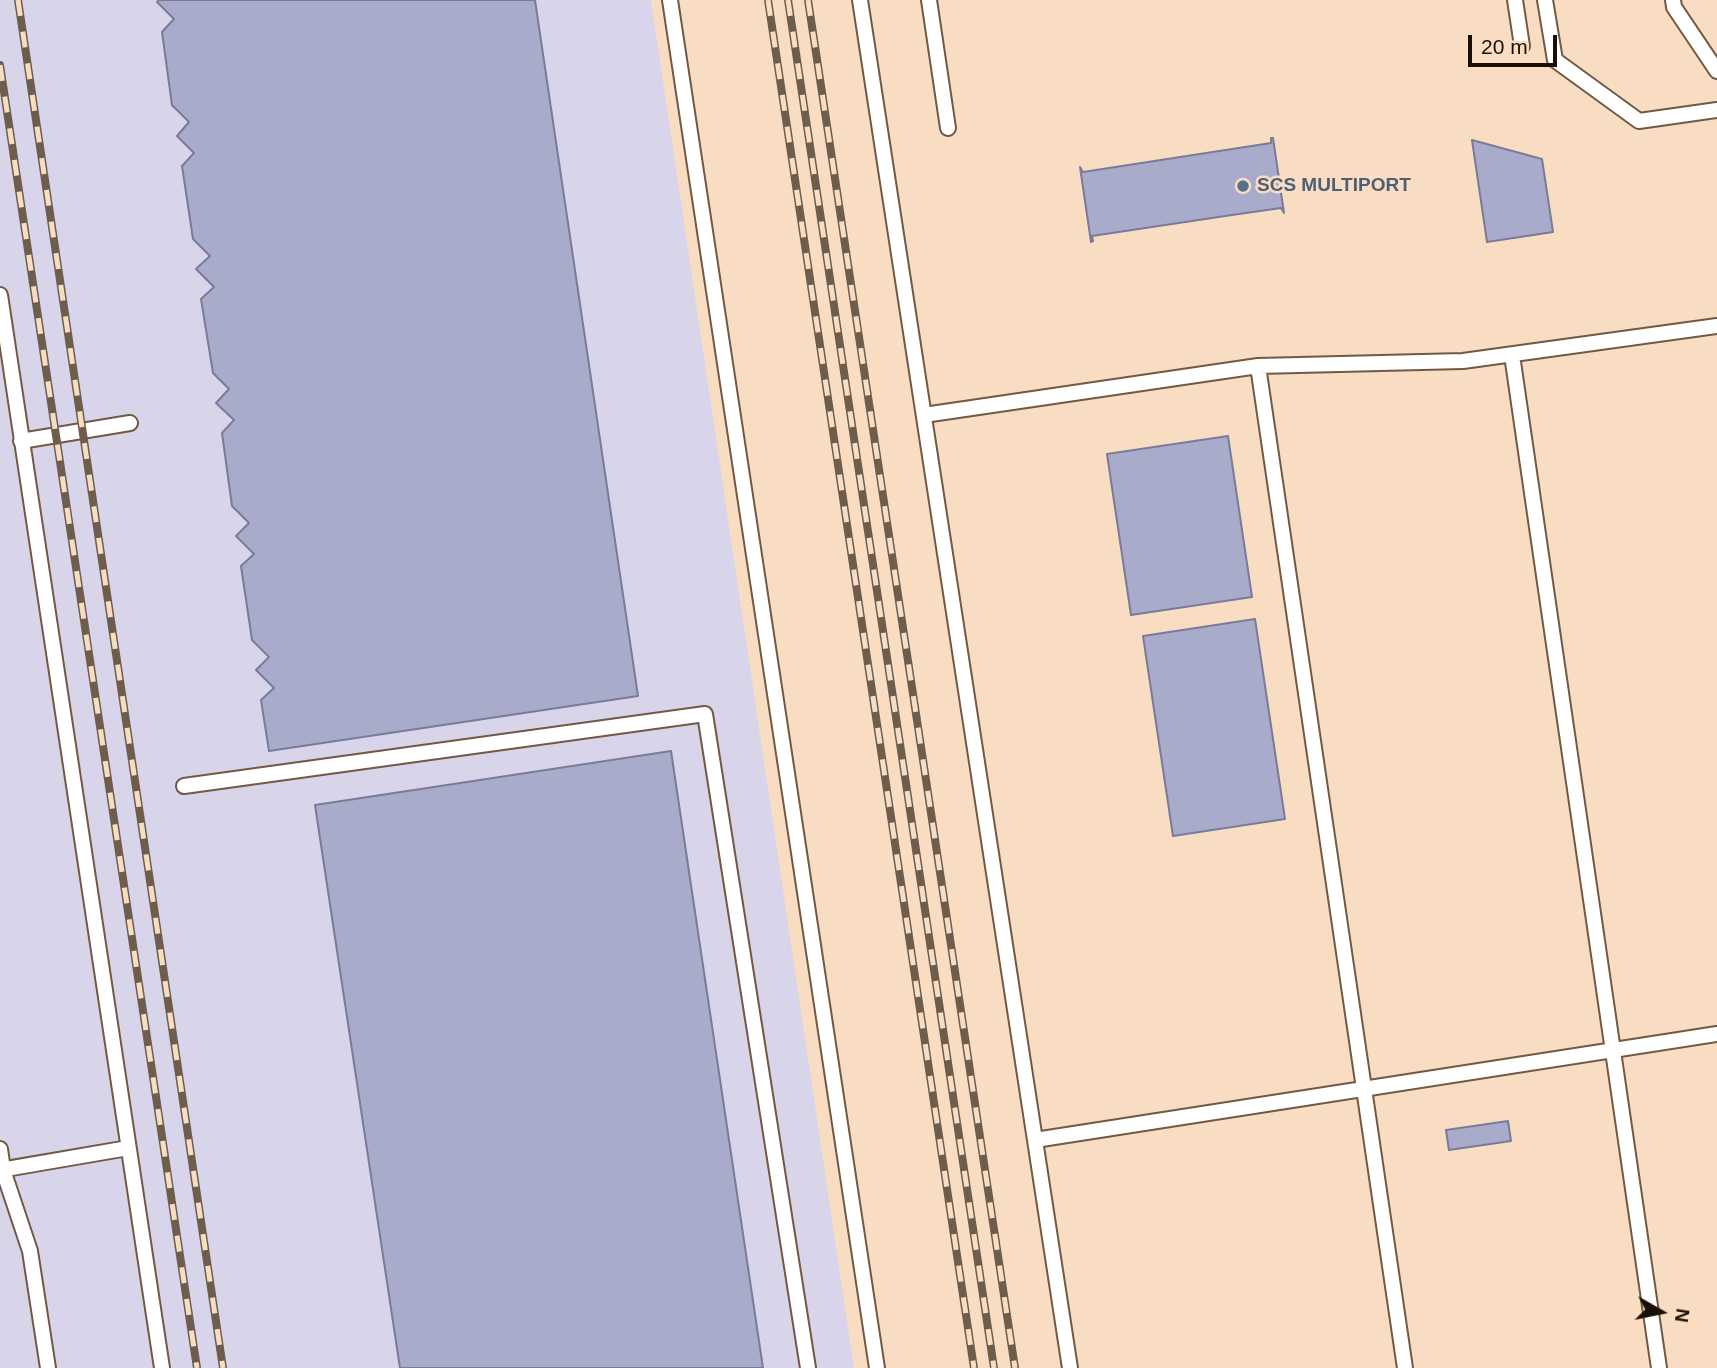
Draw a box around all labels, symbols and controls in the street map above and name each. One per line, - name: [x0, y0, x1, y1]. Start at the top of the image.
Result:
- scale bar: [1472, 21, 1561, 65]
- text: 20 m: [1481, 35, 1528, 58]
- place label: SCS MULTIPORT: [1257, 175, 1411, 197]
- marker: SCS MULTIPORT: [1235, 178, 1251, 194]
- north arrow: [1626, 1277, 1696, 1347]
- text: N: [1671, 1307, 1694, 1324]

